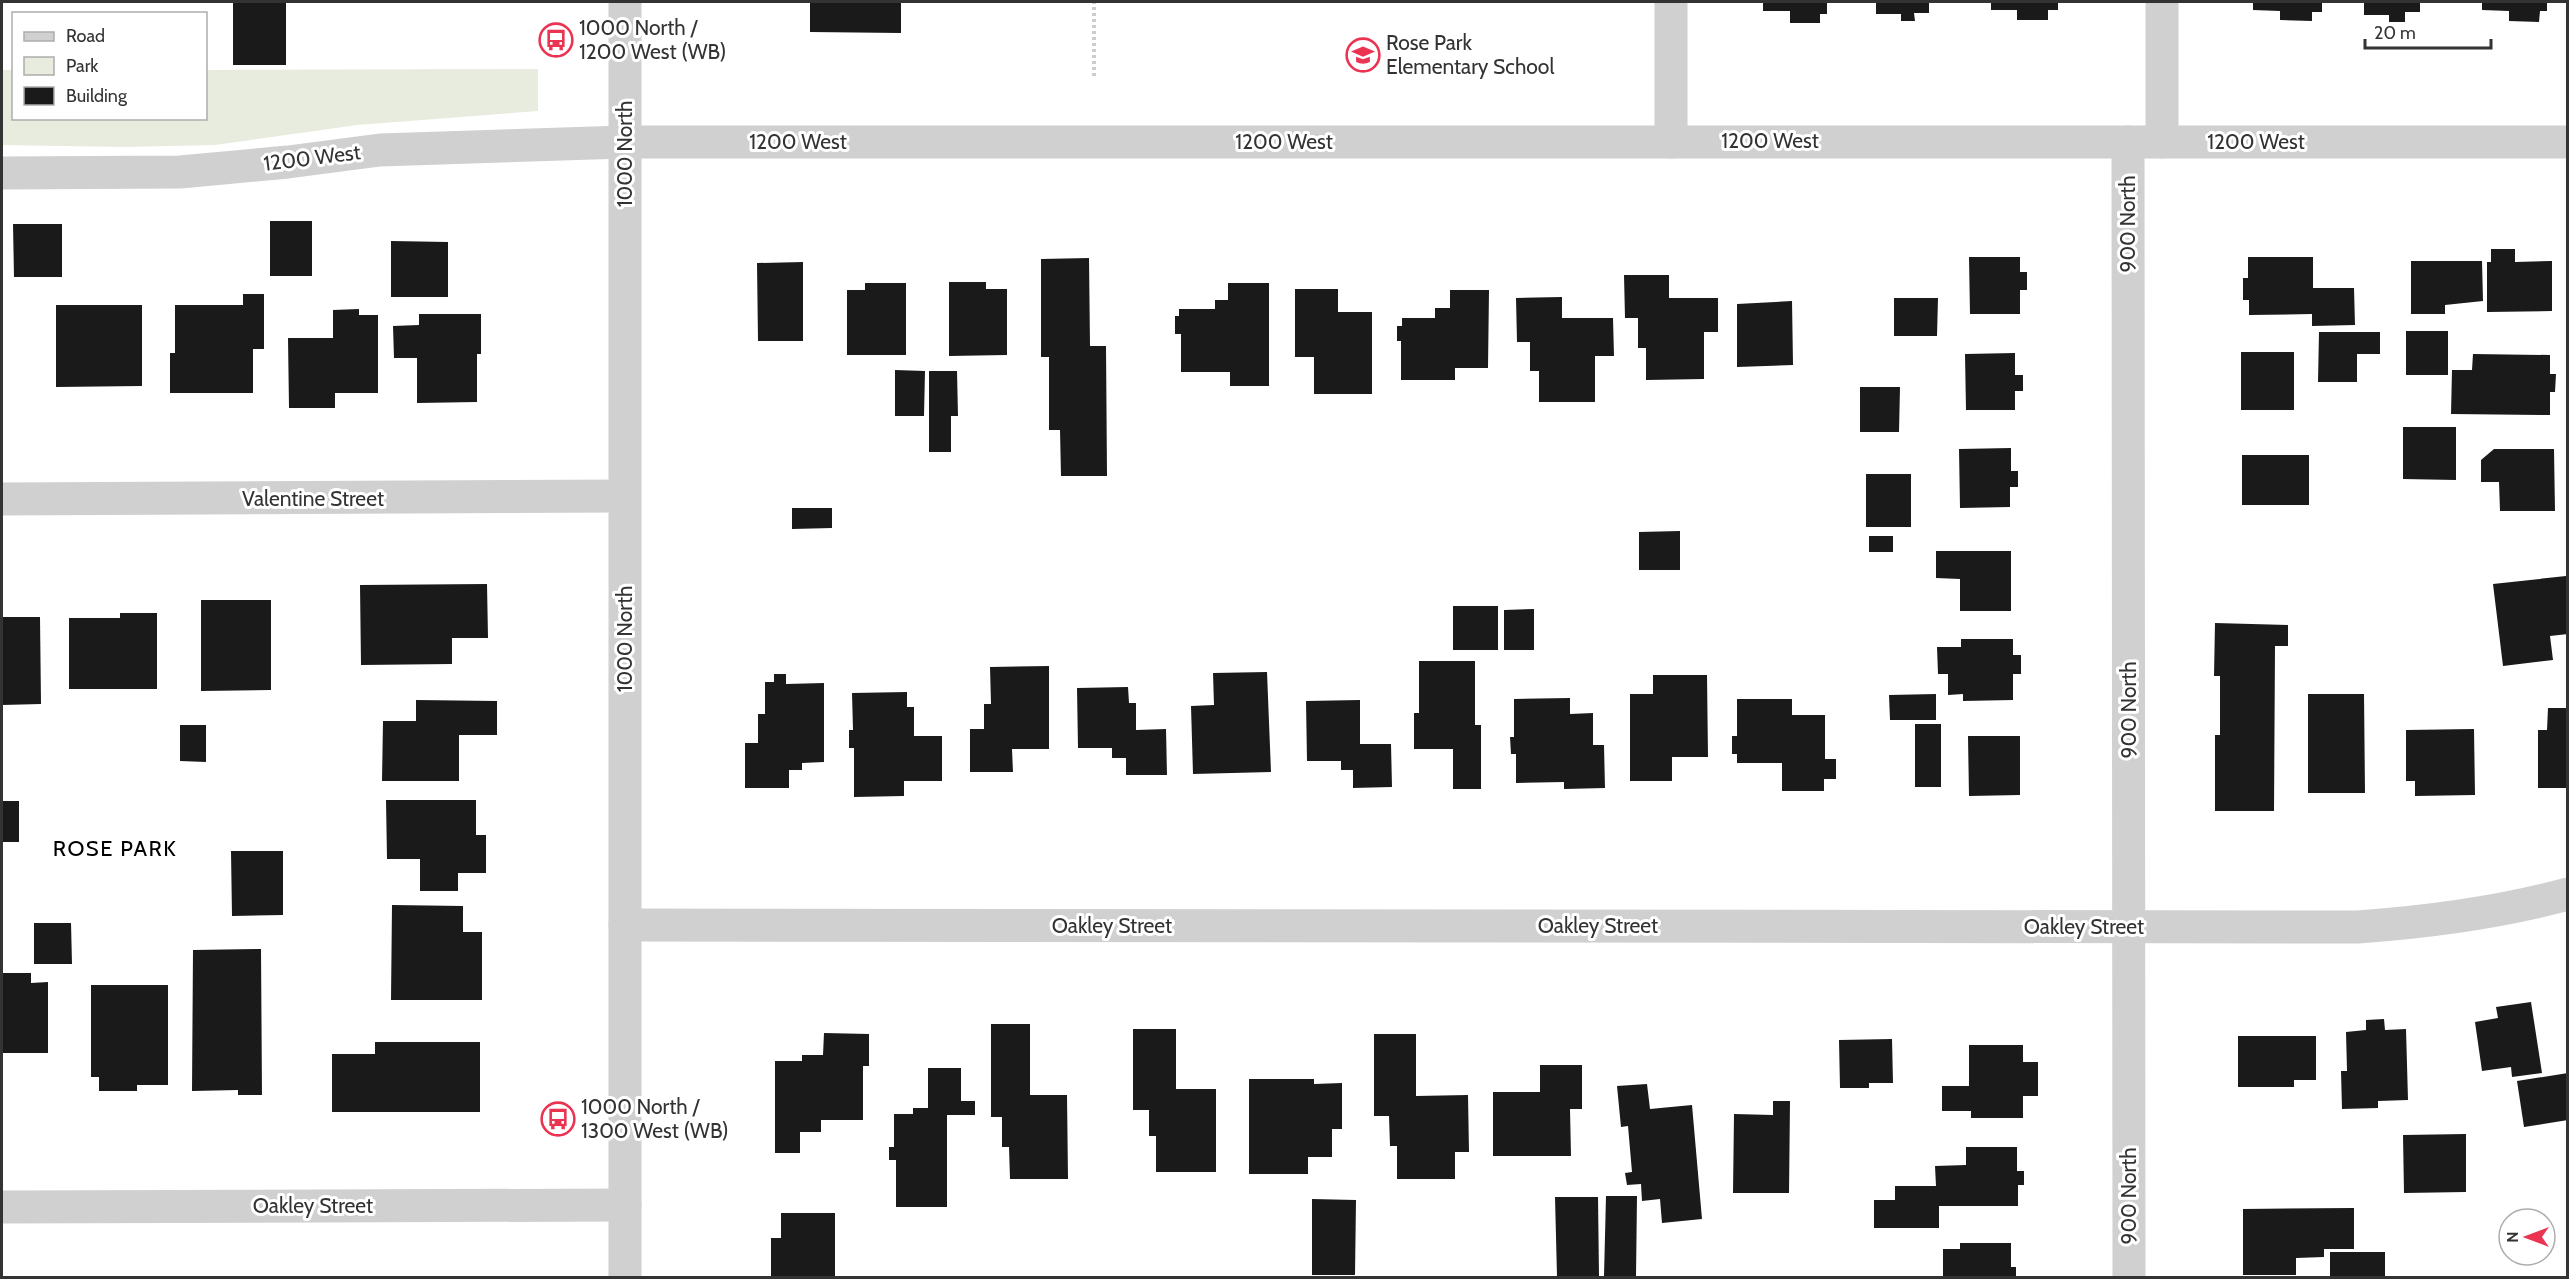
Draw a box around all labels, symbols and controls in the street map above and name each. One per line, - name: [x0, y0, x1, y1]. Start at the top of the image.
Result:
- legend: [12, 12, 207, 120]
- scale bar: [2365, 12, 2491, 50]
- place label: 1000 North / 1200 West (WB): [579, 15, 726, 64]
- bus stop icon: 1000 North / 1200 West (WB): [538, 22, 574, 58]
- text: 20 m: [2374, 22, 2416, 44]
- text: Road: [66, 25, 105, 47]
- place label: Rose Park Elementary School: [1386, 30, 1554, 79]
- school or university icon: Rose Park Elementary School: [1345, 37, 1381, 73]
- text: Park: [66, 55, 99, 77]
- text: Building: [66, 85, 128, 107]
- street label: 1000 North: [612, 101, 637, 207]
- street label: 1200 West: [1721, 128, 1819, 153]
- street label: 1200 West: [749, 129, 847, 154]
- street label: 1200 West: [1235, 129, 1333, 154]
- street label: 1200 West: [2207, 129, 2305, 154]
- street label: 1200 West: [262, 139, 362, 176]
- street label: 900 North: [2115, 175, 2140, 273]
- street label: Valentine Street: [242, 486, 384, 511]
- street label: 1000 North: [612, 586, 637, 692]
- street label: 900 North: [2116, 661, 2141, 759]
- district label: ROSE PARK: [53, 835, 177, 862]
- street label: Oakley Street: [1052, 913, 1172, 938]
- street label: Oakley Street: [1538, 913, 1658, 938]
- street label: Oakley Street: [2024, 914, 2144, 939]
- place label: 1000 North / 1300 West (WB): [581, 1094, 729, 1143]
- bus stop icon: 1000 North / 1300 West (WB): [540, 1101, 576, 1137]
- street label: 900 North: [2116, 1147, 2141, 1245]
- street label: Oakley Street: [253, 1193, 373, 1218]
- north arrow: [2497, 1207, 2557, 1267]
- text: N: [2503, 1231, 2522, 1243]

